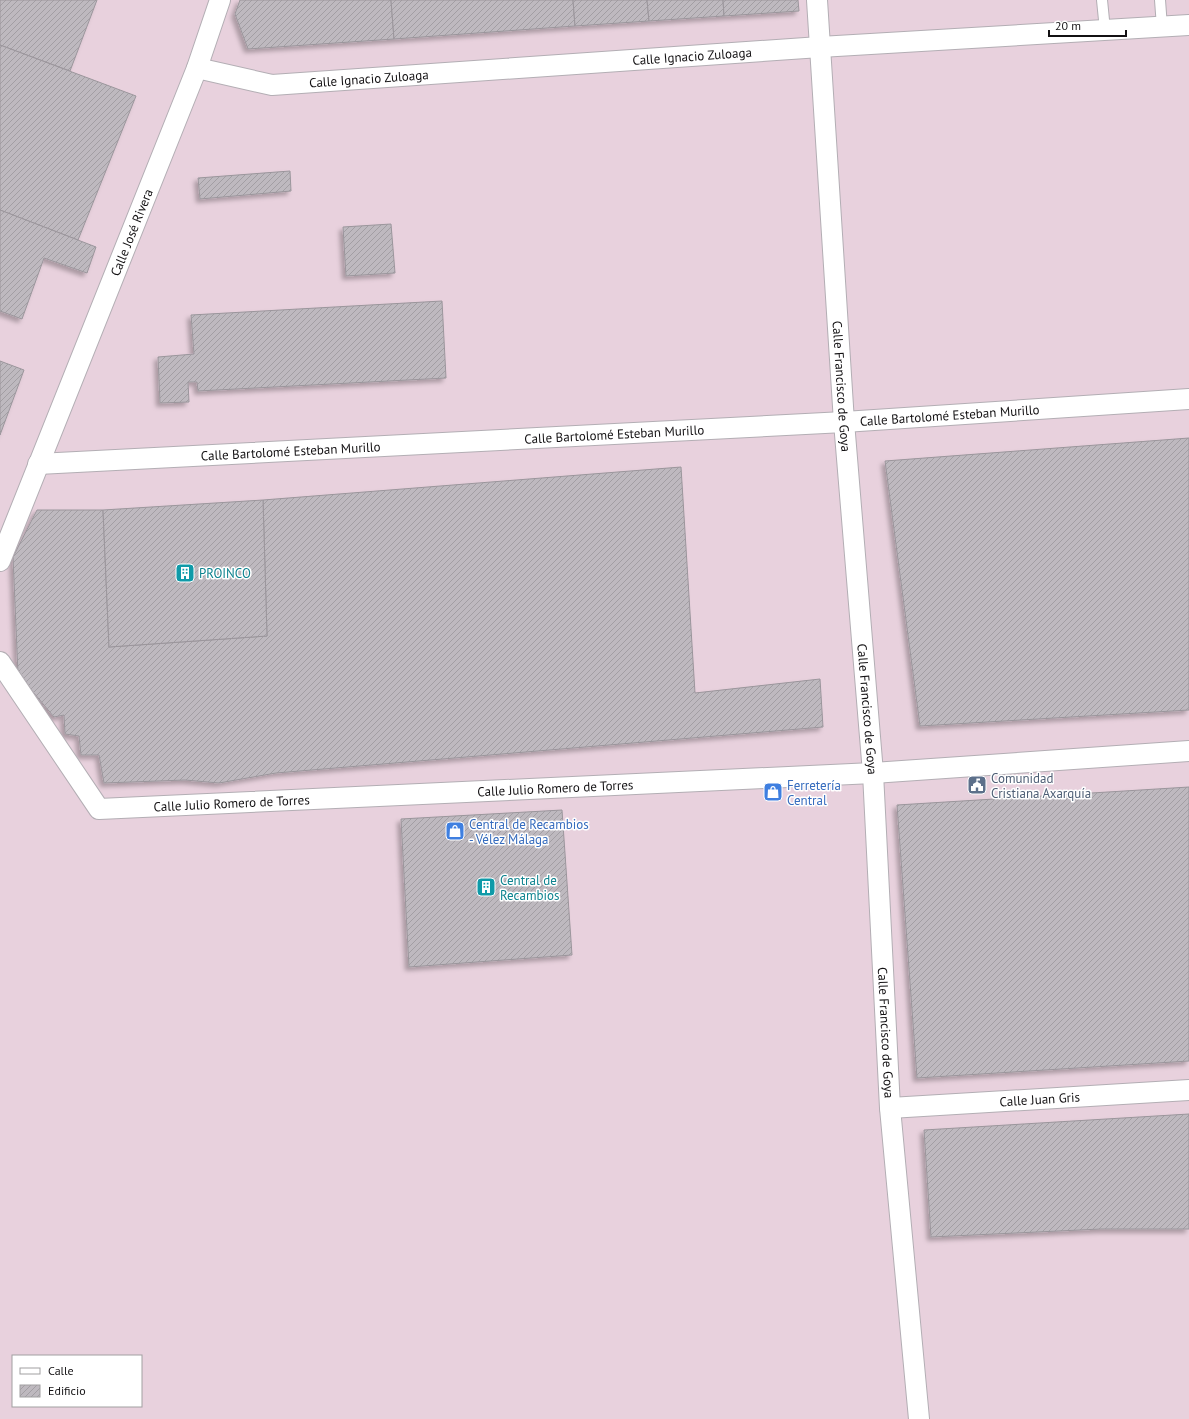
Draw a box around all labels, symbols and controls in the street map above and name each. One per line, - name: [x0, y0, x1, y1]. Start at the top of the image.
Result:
- scale bar: [1049, 12, 1126, 38]
- text: 20 m: [1055, 18, 1081, 33]
- street label: Calle Ignacio Zuloaga: [632, 44, 752, 69]
- street label: Calle Ignacio Zuloaga: [309, 66, 429, 91]
- street label: Calle José Rivera: [107, 186, 157, 279]
- street label: Calle Francisco de Goya: [829, 320, 854, 452]
- street label: Calle Bartolomé Esteban Murillo: [859, 401, 1040, 430]
- street label: Calle Bartolomé Esteban Murillo: [524, 421, 705, 448]
- street label: Calle Bartolomé Esteban Murillo: [200, 438, 381, 465]
- building icon: PROINCO: [174, 562, 196, 584]
- place label: PROINCO: [199, 565, 251, 582]
- street label: Calle Francisco de Goya: [853, 643, 881, 775]
- place label: Comunidad Cristiana Axarquía: [991, 770, 1091, 802]
- public building icon: Comunidad Cristiana Axarquía: [966, 774, 988, 796]
- street label: Calle Julio Romero de Torres: [477, 776, 634, 800]
- place label: Ferretería Central: [787, 777, 841, 809]
- shop icon: Ferretería Central: [762, 781, 784, 803]
- street label: Calle Julio Romero de Torres: [153, 791, 310, 815]
- place label: Central de Recambios - Vélez Málaga: [469, 816, 589, 848]
- shop icon: Central de Recambios - Vélez Málaga: [444, 820, 466, 842]
- place label: Central de Recambios: [500, 872, 559, 904]
- building icon: Central de Recambios: [475, 876, 497, 898]
- street label: Calle Francisco de Goya: [874, 967, 897, 1099]
- street label: Calle Juan Gris: [999, 1089, 1080, 1110]
- legend: [12, 1355, 142, 1407]
- text: Calle: [48, 1363, 74, 1378]
- text: Edificio: [48, 1383, 86, 1398]

